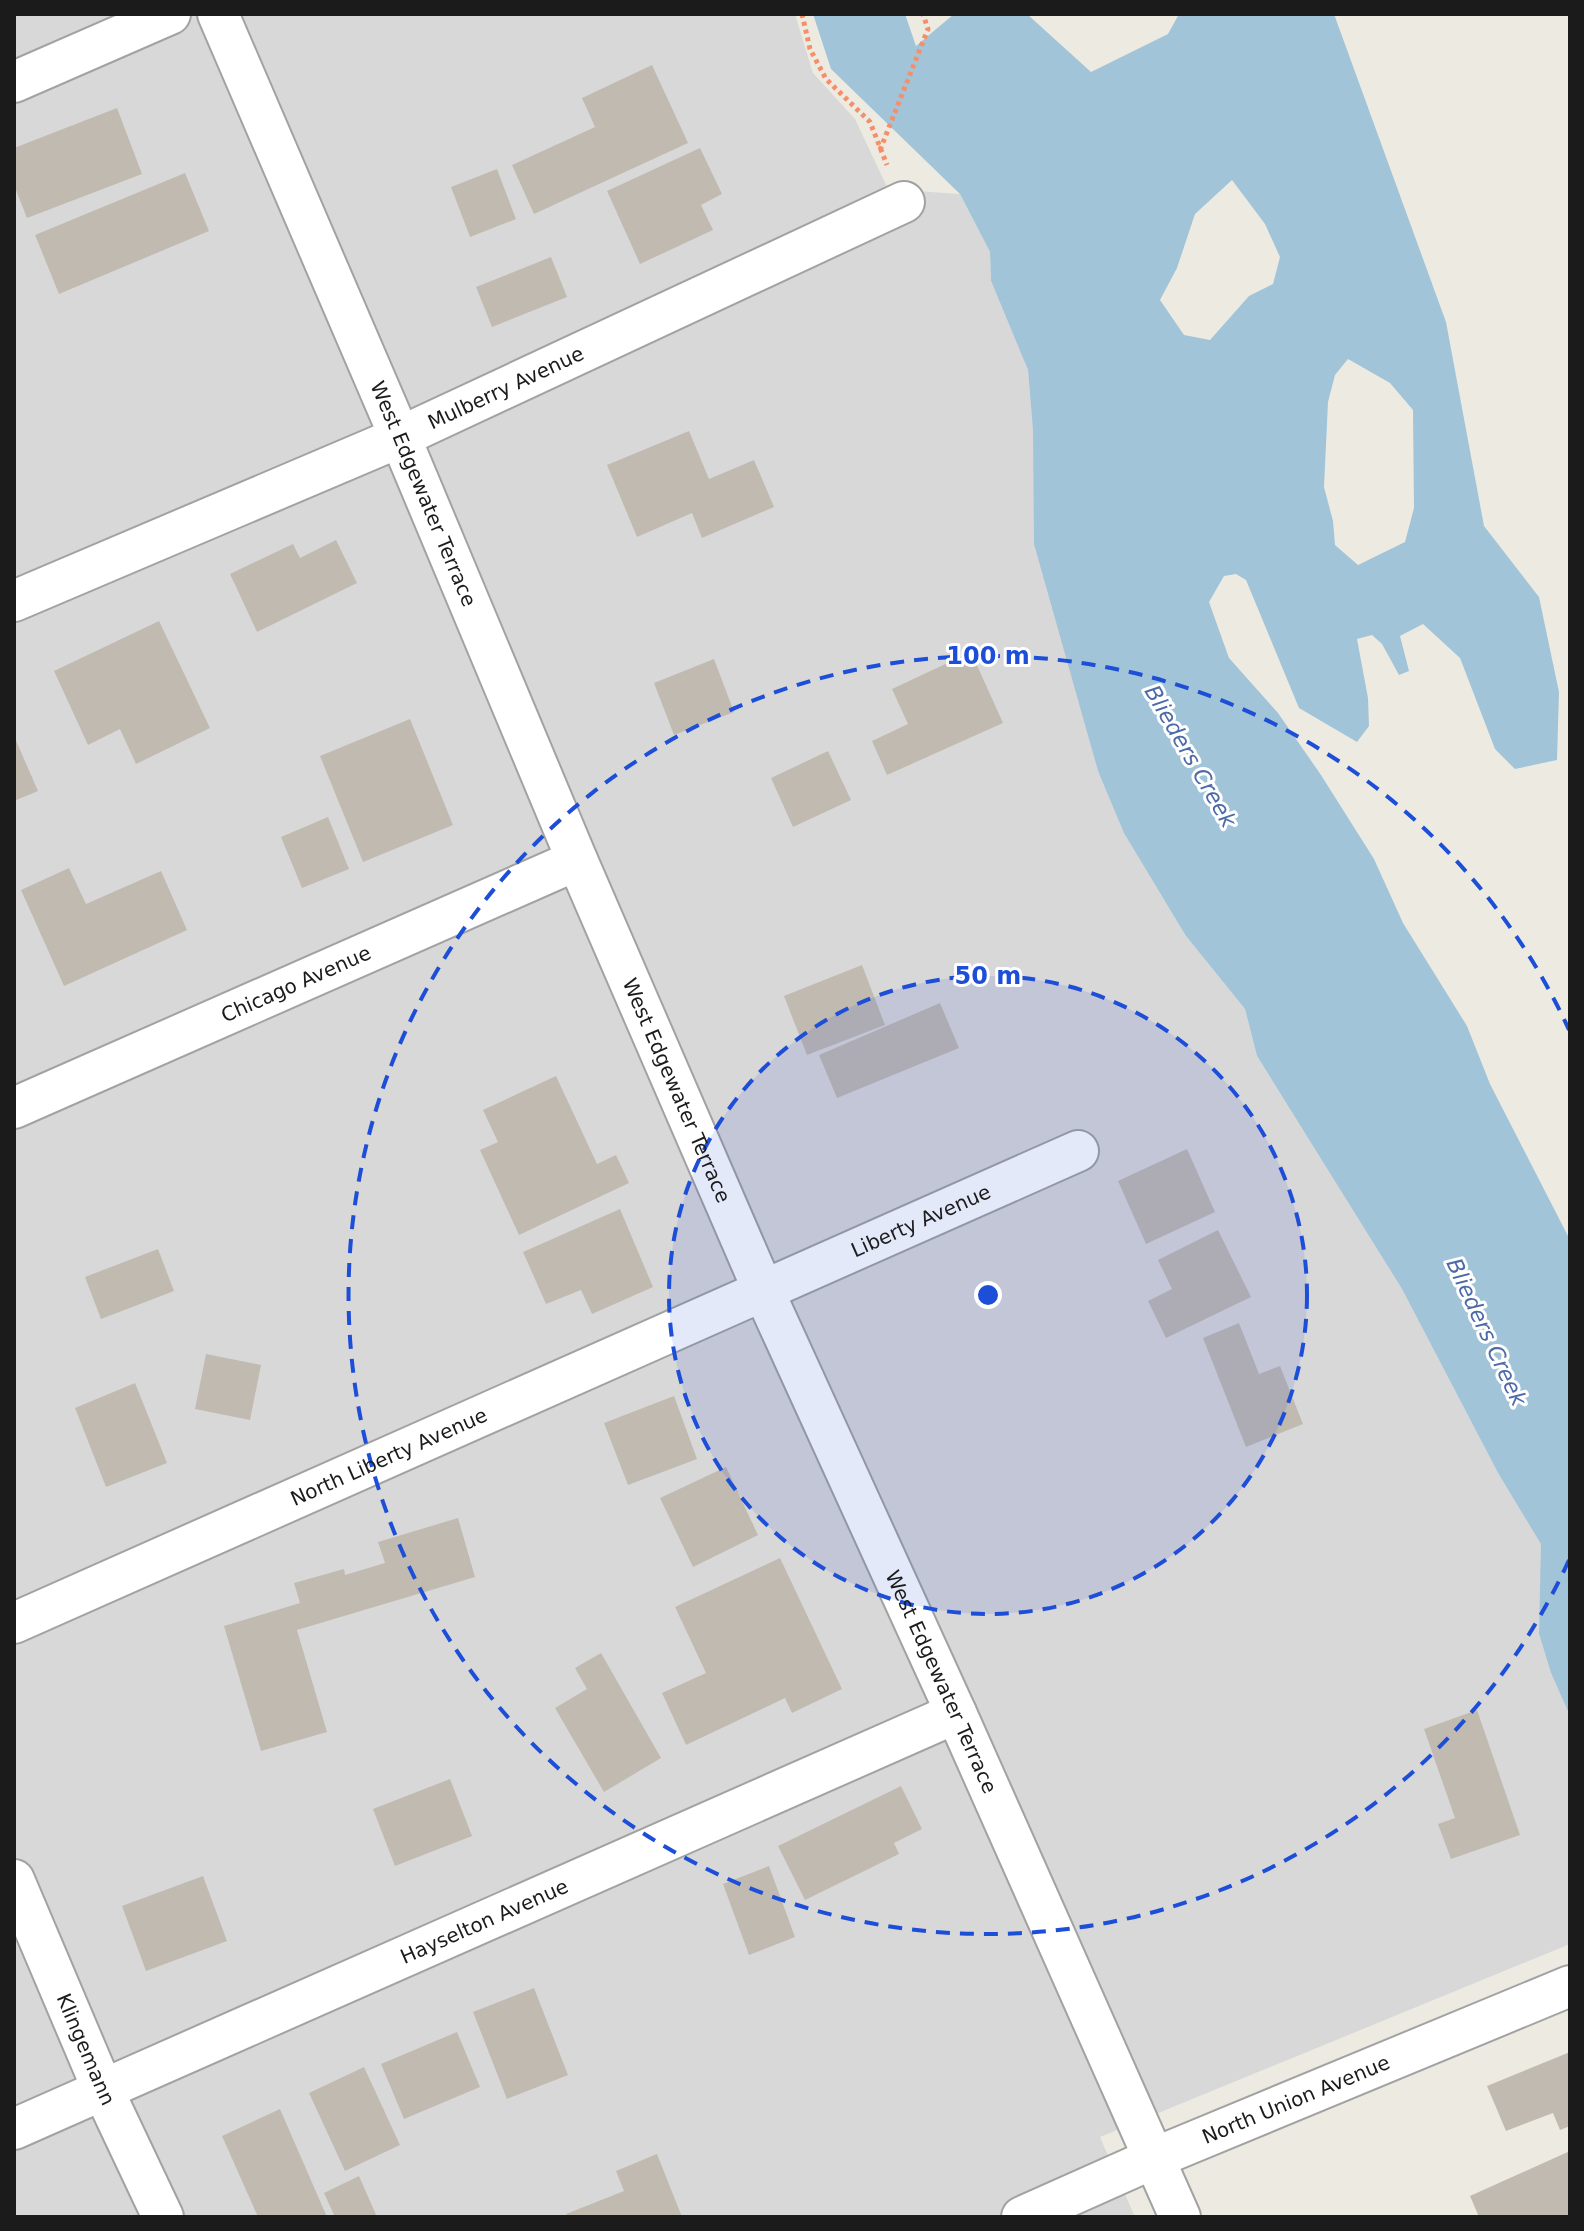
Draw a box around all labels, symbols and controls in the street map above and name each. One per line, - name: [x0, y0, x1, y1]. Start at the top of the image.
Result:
- street label: Mulberry Avenue: [424, 341, 587, 434]
- street label: West Edgewater Terrace: [365, 378, 482, 610]
- text: 100 m: [946, 642, 1030, 670]
- water label: Blieders Creek: [1140, 681, 1242, 833]
- street label: Chicago Avenue: [217, 940, 374, 1027]
- text: 50 m: [955, 962, 1021, 990]
- street label: West Edgewater Terrace: [618, 974, 736, 1206]
- street label: Liberty Avenue: [847, 1179, 994, 1262]
- water label: Blieders Creek: [1441, 1254, 1532, 1411]
- centre of rings: [974, 1281, 1002, 1309]
- street label: North Liberty Avenue: [287, 1403, 491, 1511]
- street label: West Edgewater Terrace: [881, 1567, 1002, 1797]
- street label: Hayselton Avenue: [397, 1874, 572, 1969]
- street label: Klingemann: [52, 1990, 120, 2109]
- street label: North Union Avenue: [1198, 2050, 1393, 2149]

